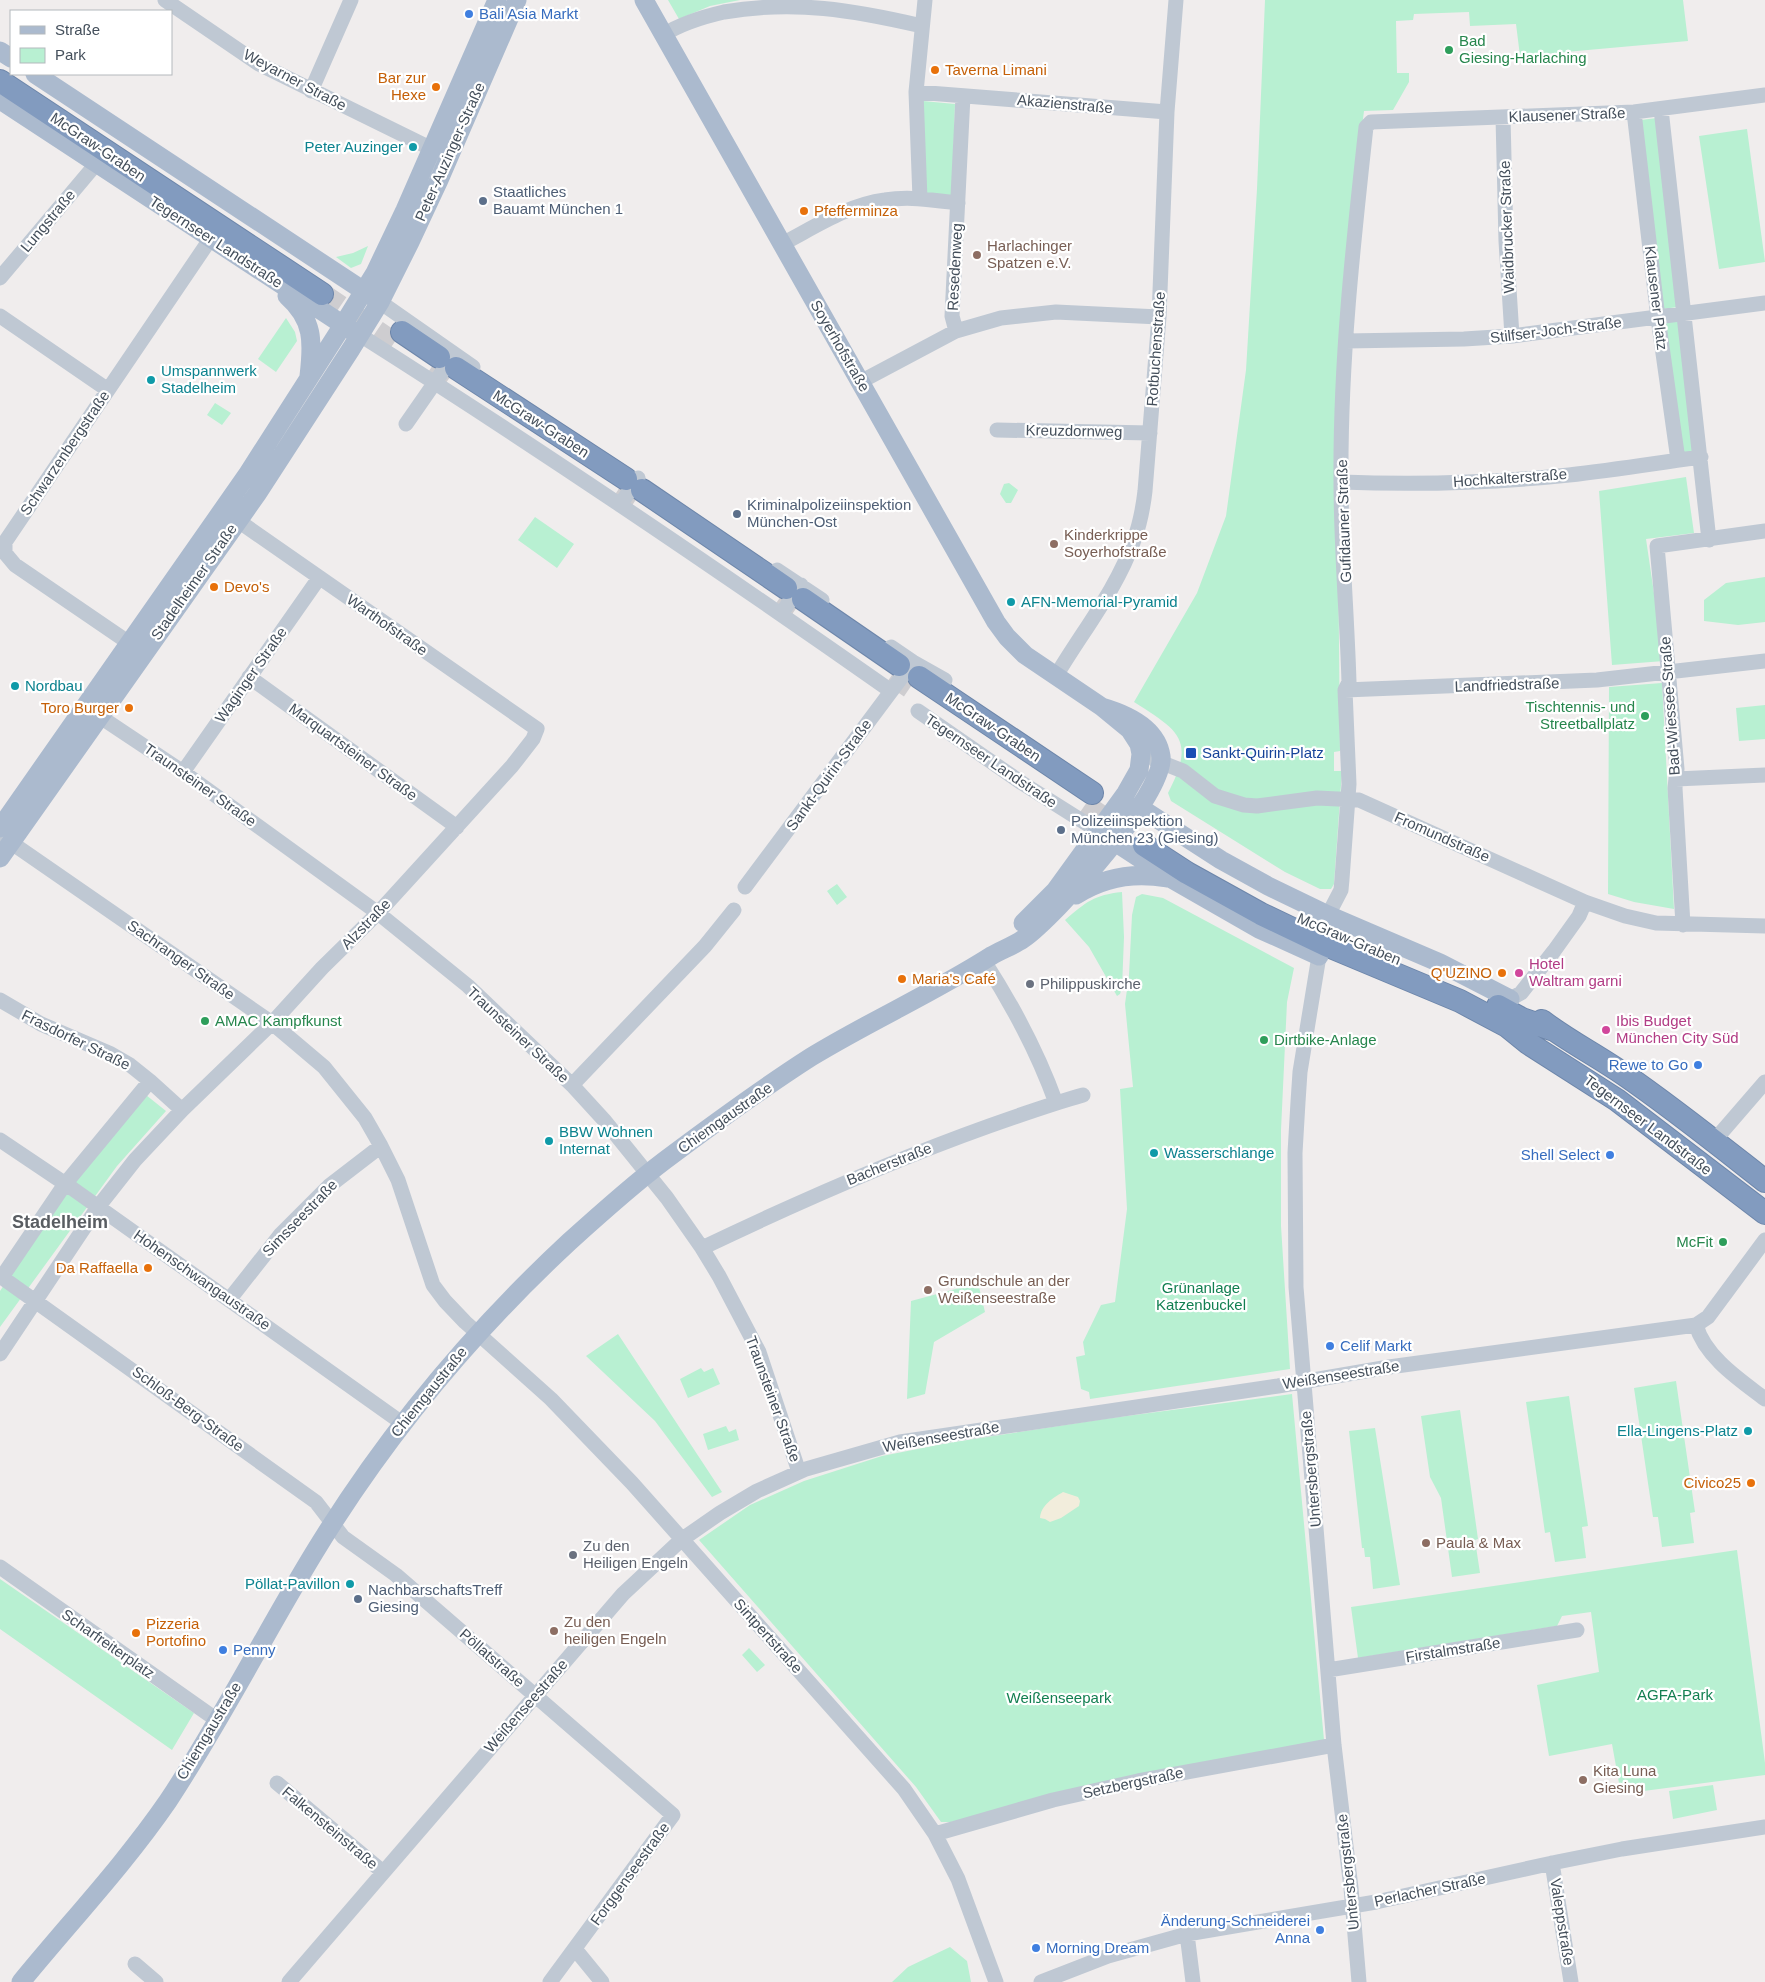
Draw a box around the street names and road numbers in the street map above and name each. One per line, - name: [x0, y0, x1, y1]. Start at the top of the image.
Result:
- street label: Weyarner Straße: [241, 45, 350, 114]
- street label: Peter-Auzinger-Straße: [411, 80, 488, 224]
- street label: Akazienstraße: [1017, 91, 1114, 116]
- street label: Klausener Straße: [1508, 104, 1626, 125]
- street label: McGraw-Graben: [48, 109, 149, 185]
- street label: Waidbrucker Straße: [1496, 160, 1517, 294]
- street label: Lungstraße: [17, 186, 79, 255]
- street label: Tegernseer Landstraße: [147, 192, 286, 291]
- street label: Resedenweg: [944, 223, 965, 311]
- street label: Klausener Platz: [1642, 245, 1671, 351]
- street label: Rotbuchenstraße: [1143, 291, 1168, 407]
- street label: Soyerhofstraße: [807, 297, 873, 394]
- street label: Stilfser-Joch-Straße: [1489, 313, 1623, 346]
- street label: McGraw-Graben: [490, 386, 592, 461]
- street label: Schwarzenbergstraße: [17, 387, 113, 518]
- street label: Kreuzdornweg: [1026, 421, 1123, 440]
- street label: Gufidauner Straße: [1333, 459, 1354, 583]
- street label: Hochkalterstraße: [1452, 465, 1568, 490]
- street label: Stadelheimer Straße: [147, 520, 240, 643]
- street label: Warthofstraße: [344, 591, 431, 659]
- street label: Waginger Straße: [211, 624, 290, 726]
- street label: Bad-Wiessee-Straße: [1656, 636, 1683, 776]
- street label: Landfriedstraße: [1454, 674, 1560, 695]
- street label: McGraw-Graben: [943, 689, 1044, 765]
- street label: Marquartsteiner Straße: [286, 699, 421, 804]
- street label: Tegernseer Landstraße: [922, 710, 1060, 811]
- street label: Sankt-Quirin-Straße: [783, 716, 875, 834]
- street label: Traunsteiner Straße: [141, 740, 260, 830]
- street label: Fromundstraße: [1392, 808, 1493, 865]
- street label: Alzstraße: [338, 895, 394, 952]
- street label: McGraw-Graben: [1295, 909, 1404, 968]
- street label: Sachranger Straße: [125, 916, 238, 1003]
- street label: Traunsteiner Straße: [464, 983, 573, 1086]
- street label: Frasdorfer Straße: [19, 1006, 133, 1073]
- street label: Tegernseer Landstraße: [1581, 1071, 1715, 1178]
- street label: Chiemgaustraße: [674, 1079, 775, 1156]
- street label: Bacherstraße: [844, 1139, 934, 1188]
- street label: Simsseestraße: [259, 1176, 340, 1260]
- street label: Hohenschwangaustraße: [131, 1226, 274, 1333]
- street label: Traunsteiner Straße: [743, 1334, 804, 1464]
- street label: Chiemgaustraße: [387, 1343, 470, 1440]
- street label: Weißenseestraße: [1281, 1357, 1401, 1392]
- street label: Schloß-Berg-Straße: [129, 1363, 247, 1455]
- street label: Untersbergstraße: [1297, 1410, 1324, 1528]
- street label: Weißenseestraße: [881, 1418, 1001, 1455]
- street label: Sintpertstraße: [731, 1595, 806, 1676]
- street label: Scharfreiterplatz: [59, 1605, 158, 1682]
- street label: Pöllatstraße: [457, 1625, 528, 1690]
- street label: Firstalmstraße: [1404, 1634, 1502, 1665]
- street label: Weißenseestraße: [480, 1656, 571, 1756]
- street label: Chiemgaustraße: [173, 1679, 244, 1783]
- street label: Setzbergstraße: [1081, 1764, 1185, 1801]
- street label: Falkensteinstraße: [279, 1783, 381, 1872]
- street label: Untersbergstraße: [1333, 1813, 1362, 1931]
- street label: Forggenseestraße: [587, 1819, 672, 1928]
- street label: Perlacher Straße: [1373, 1869, 1487, 1910]
- street label: Valeppstraße: [1547, 1877, 1578, 1967]

